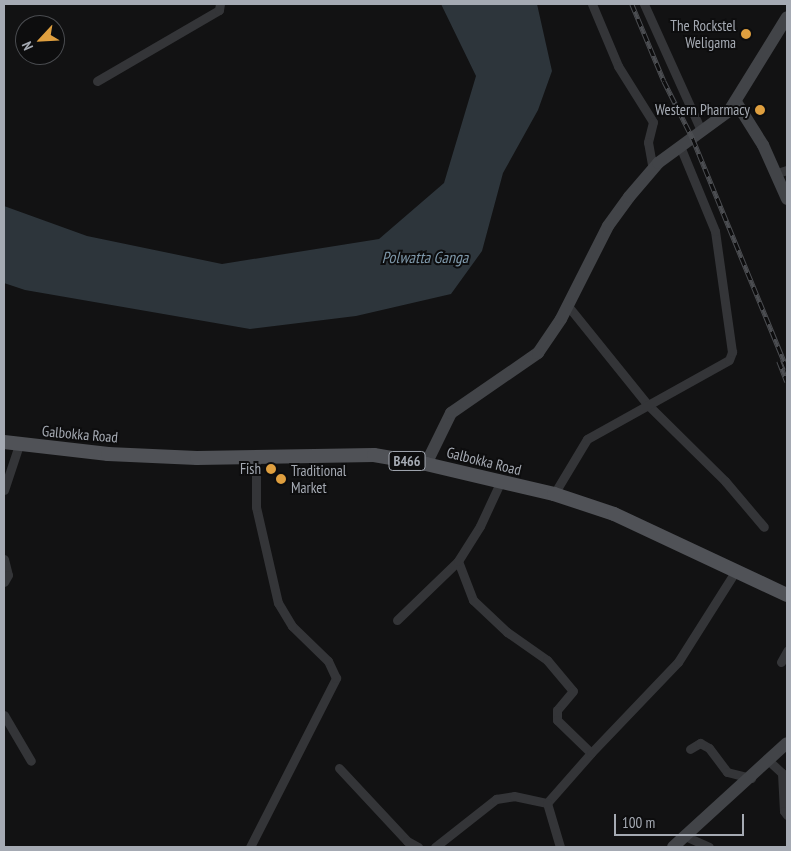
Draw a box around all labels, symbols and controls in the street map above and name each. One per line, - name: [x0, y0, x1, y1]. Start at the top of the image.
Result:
- north arrow: [15, 15, 65, 65]
- place label: The Rockstel Weligama: [670, 16, 736, 51]
- marker: The Rockstel Weligama: [740, 28, 752, 40]
- text: N: [18, 39, 37, 53]
- place label: Western Pharmacy: [655, 101, 750, 119]
- marker: Western Pharmacy: [754, 104, 766, 116]
- water label: Polwatta Ganga: [382, 247, 468, 267]
- street label: Galbokka Road: [41, 422, 119, 446]
- street label: Galbokka Road: [445, 443, 523, 479]
- road number: B466: [388, 450, 426, 472]
- place label: Fish: [240, 460, 261, 478]
- place label: Traditional Market: [291, 461, 346, 496]
- marker: Fish: [265, 463, 277, 475]
- marker: Traditional Market: [275, 473, 287, 485]
- scale bar: [616, 804, 746, 836]
- text: 100 m: [622, 813, 655, 832]

